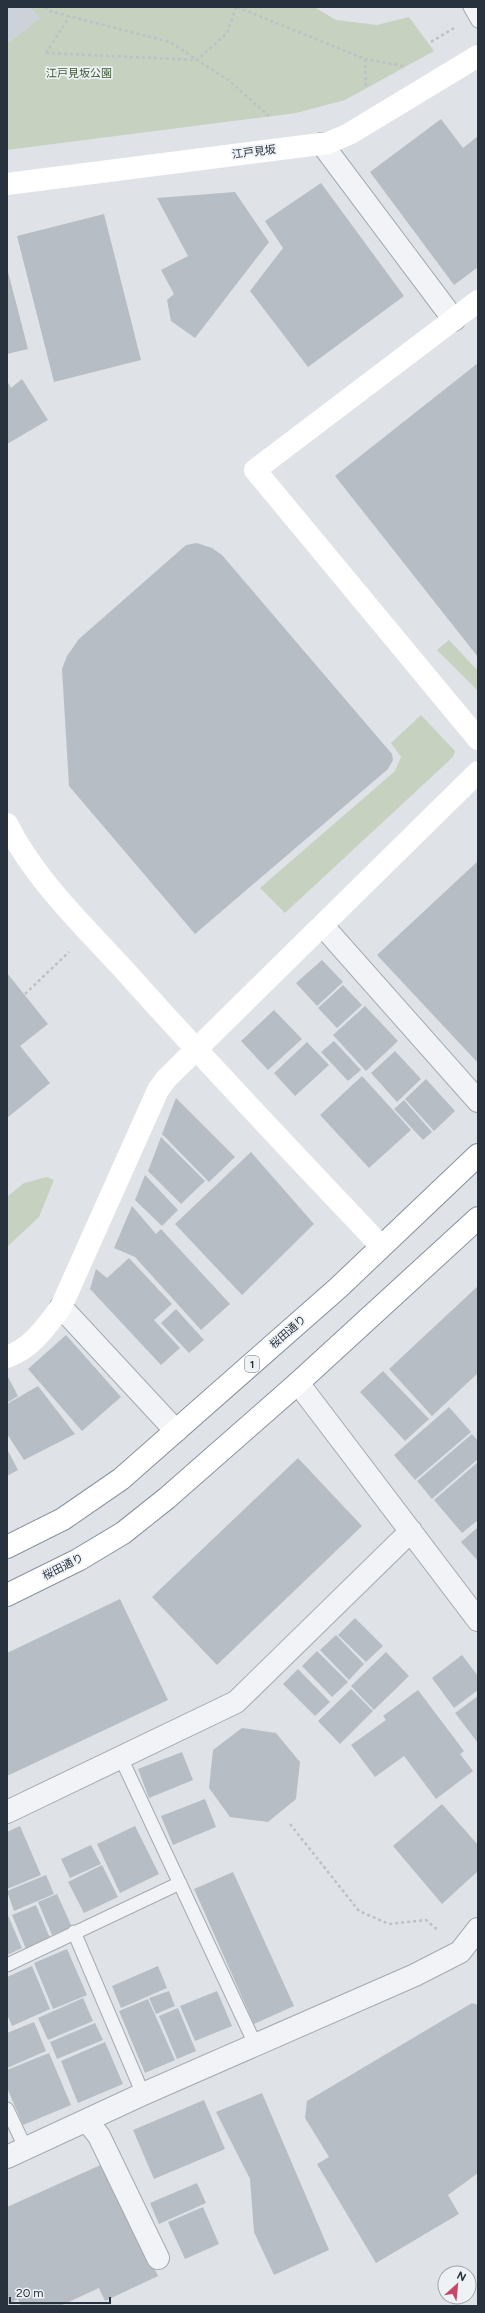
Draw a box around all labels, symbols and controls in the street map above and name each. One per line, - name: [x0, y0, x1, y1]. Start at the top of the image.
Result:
- park label: 江戸見坂公園: [46, 67, 112, 80]
- street label: 江戸見坂: [231, 143, 277, 161]
- street label: 桜田通り: [267, 1313, 309, 1351]
- road number: 1: [245, 1356, 259, 1372]
- street label: 桜田通り: [40, 1551, 86, 1583]
- north arrow: [437, 2265, 477, 2305]
- text: N: [455, 2269, 468, 2284]
- scale bar: [10, 2279, 110, 2305]
- text: 20 m: [16, 2286, 44, 2300]

